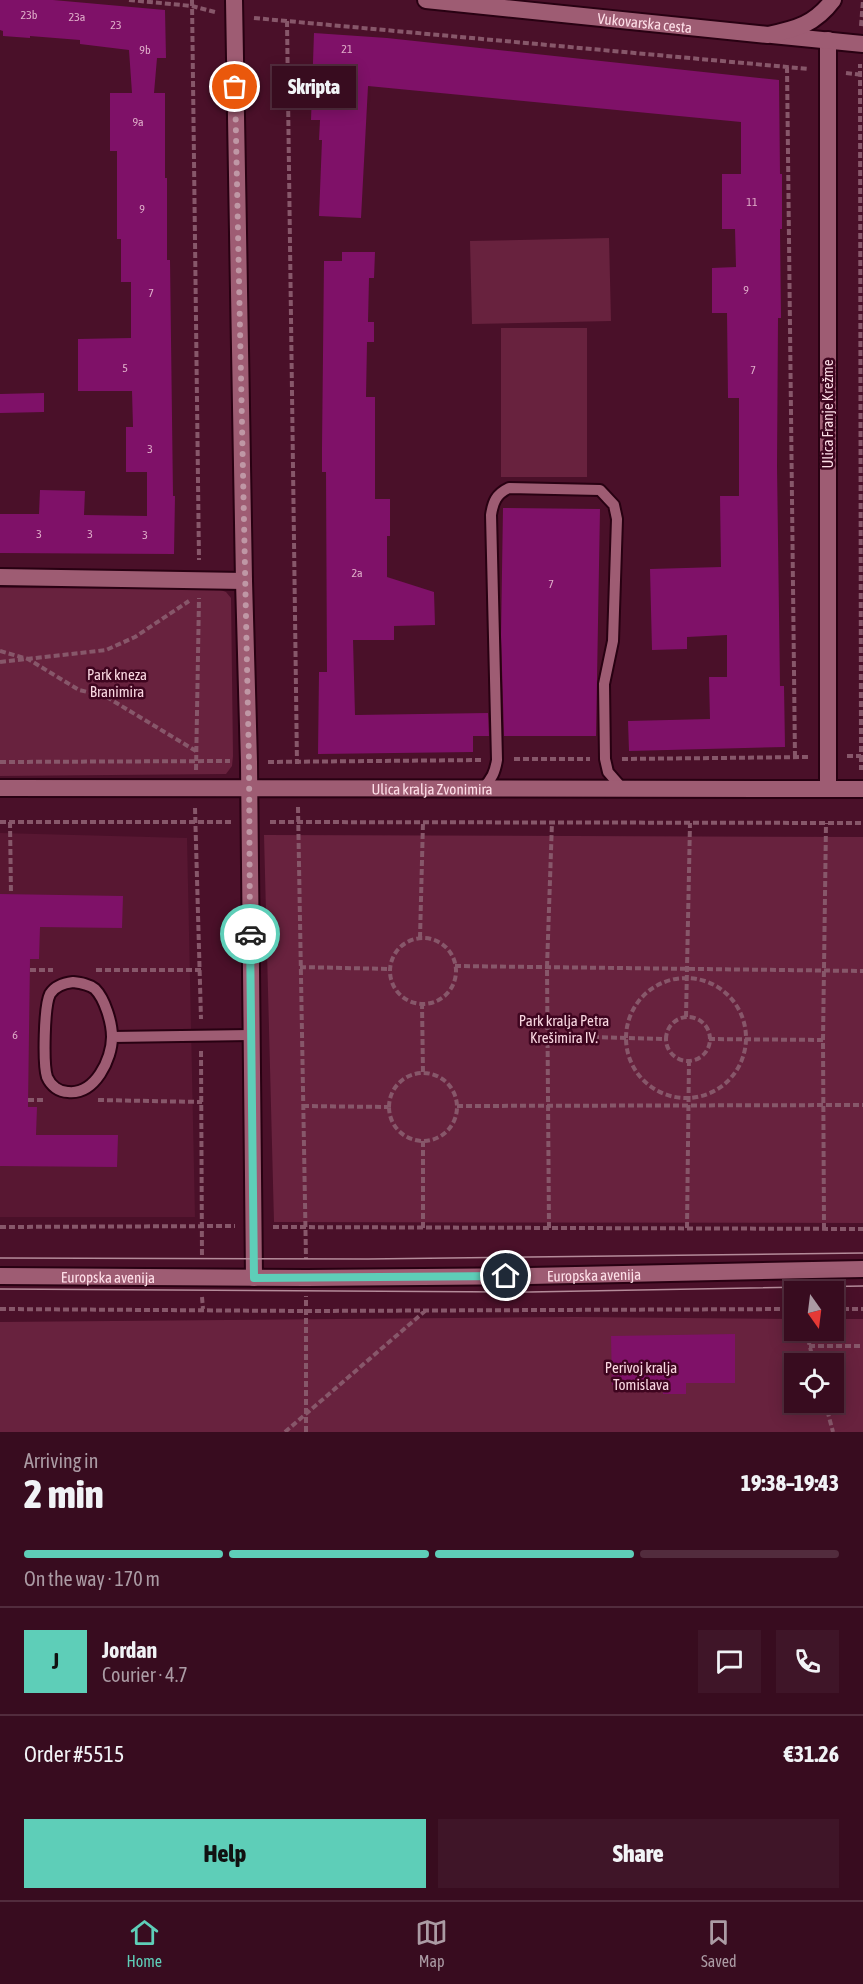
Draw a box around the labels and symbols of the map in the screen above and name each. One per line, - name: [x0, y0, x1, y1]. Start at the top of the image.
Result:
- house number: 23b: [21, 8, 38, 22]
- street label: Vukovarska cesta: [597, 9, 693, 36]
- house number: 23a: [69, 10, 85, 24]
- house number: 23: [110, 18, 122, 32]
- house number: 21: [341, 42, 353, 56]
- house number: 9b: [139, 43, 151, 57]
- pin: [209, 61, 260, 112]
- callout: Skripta: [271, 66, 355, 108]
- house number: 9a: [132, 115, 144, 129]
- house number: 11: [746, 195, 758, 209]
- house number: 9: [139, 202, 145, 216]
- house number: 9: [743, 283, 749, 297]
- house number: 7: [148, 286, 154, 300]
- street label: Ulica Franje Krežme: [819, 359, 836, 468]
- house number: 5: [122, 361, 128, 375]
- house number: 7: [750, 363, 756, 377]
- house number: 3: [147, 442, 153, 456]
- house number: 3: [36, 527, 42, 541]
- house number: 3: [87, 527, 93, 541]
- house number: 3: [142, 528, 148, 542]
- house number: 2a: [351, 566, 363, 580]
- house number: 7: [548, 577, 554, 591]
- park label: Park kneza Branimira: [87, 666, 147, 700]
- street label: Ulica kralja Zvonimira: [371, 780, 493, 797]
- courier: [220, 904, 280, 964]
- park label: Park kralja Petra Krešimira IV.: [519, 1012, 609, 1046]
- house number: 6: [12, 1028, 18, 1042]
- pin: [480, 1250, 531, 1301]
- street label: Europska avenija: [547, 1265, 641, 1284]
- street label: Europska avenija: [61, 1268, 155, 1286]
- north arrow: [784, 1281, 844, 1341]
- park label: Perivoj kralja Tomislava: [605, 1359, 677, 1393]

